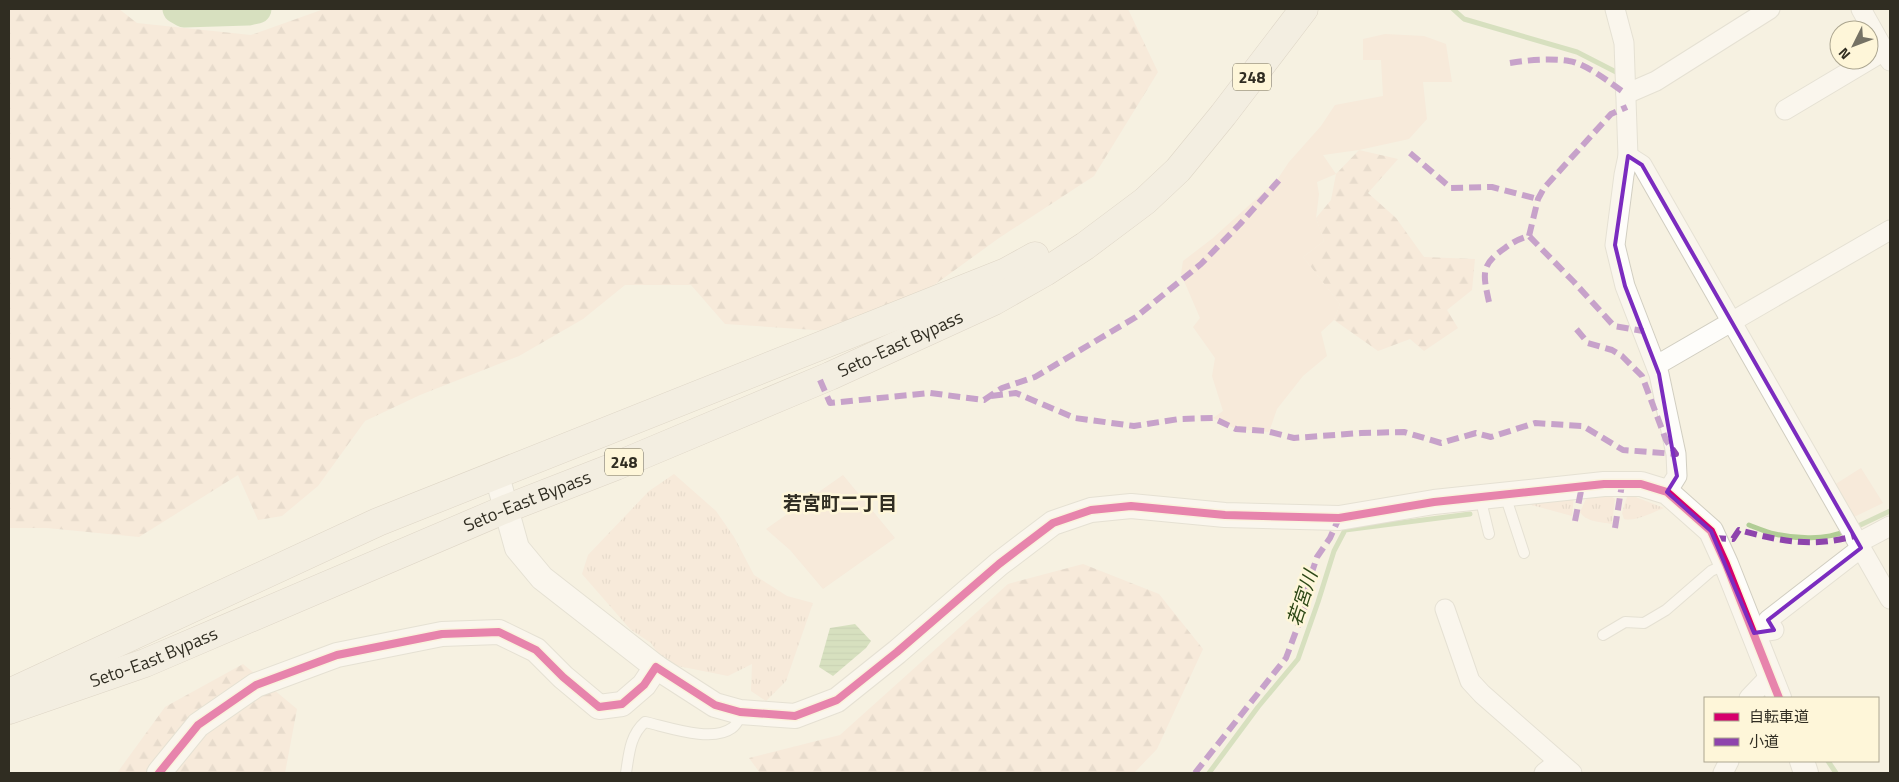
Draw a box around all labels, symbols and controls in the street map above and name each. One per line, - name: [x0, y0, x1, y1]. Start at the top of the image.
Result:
- north arrow: [1829, 20, 1879, 70]
- text: N: [1833, 43, 1855, 65]
- road number: 248: [1233, 64, 1271, 90]
- street label: Seto-East Bypass: [833, 303, 967, 384]
- road number: 248: [605, 448, 643, 476]
- street label: Seto-East Bypass: [459, 463, 595, 538]
- district label: 若宮町二丁目: [783, 488, 897, 517]
- water label: 若宮川: [1279, 564, 1325, 629]
- street label: Seto-East Bypass: [86, 620, 222, 694]
- legend: [1704, 697, 1879, 762]
- text: 自転車道: [1749, 705, 1809, 728]
- text: 小道: [1749, 730, 1779, 753]

